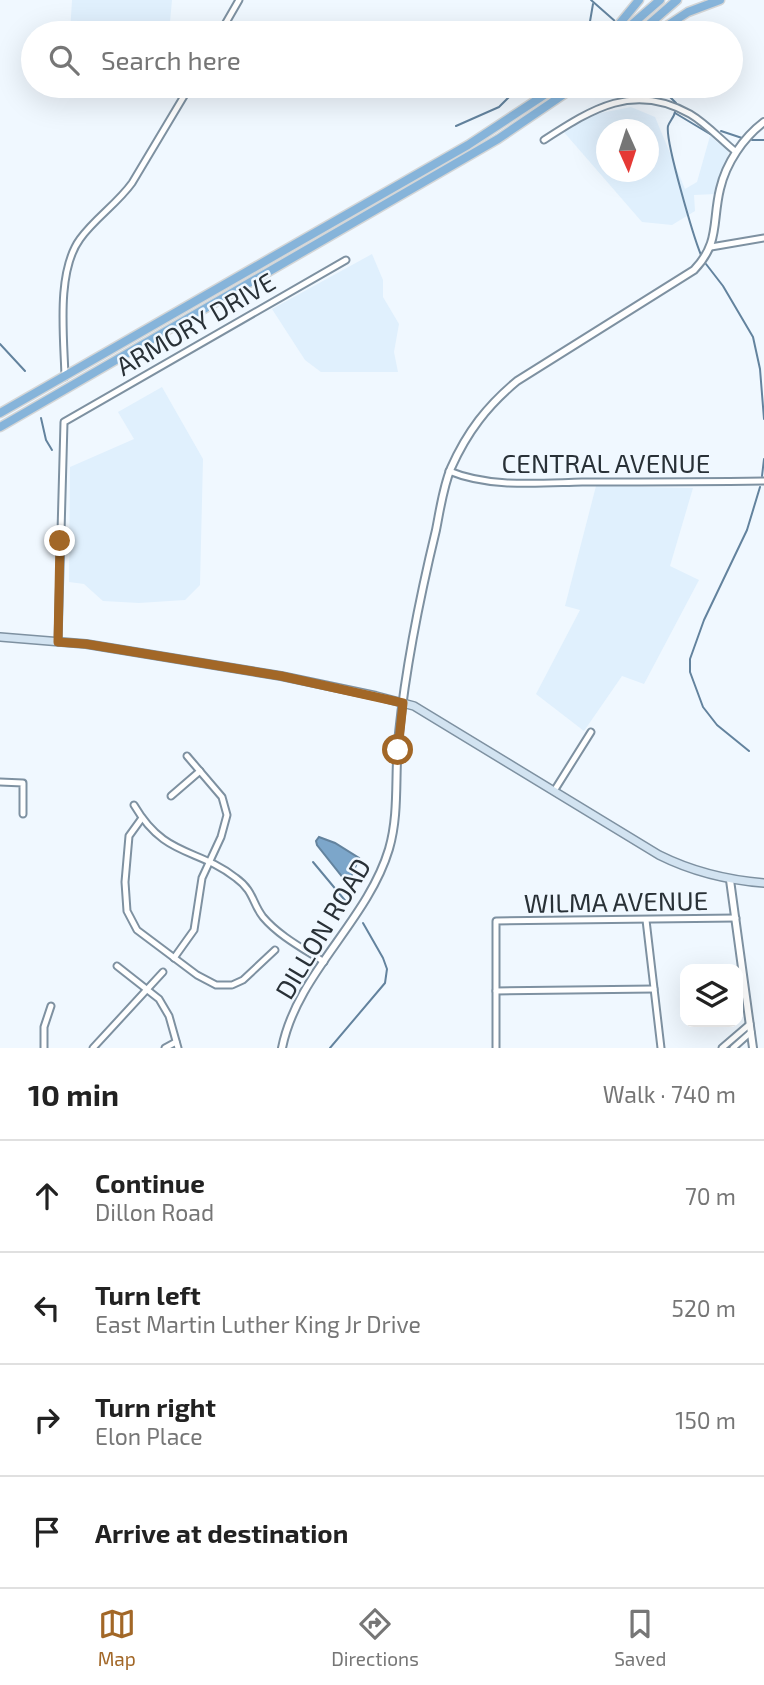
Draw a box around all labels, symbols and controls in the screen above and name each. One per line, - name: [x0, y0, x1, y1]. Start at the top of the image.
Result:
- search box: [21, 21, 743, 98]
- icon: search: [45, 41, 83, 79]
- text: Search here: [101, 44, 241, 75]
- north arrow: [596, 119, 659, 182]
- street label: ARMORY DRIVE: [110, 265, 280, 381]
- street label: CENTRAL AVENUE: [502, 447, 710, 478]
- route end: [44, 525, 75, 556]
- route start: [382, 734, 413, 765]
- street label: DILLON ROAD: [268, 852, 376, 1004]
- street label: WILMA AVENUE: [524, 884, 708, 918]
- map controls: [680, 964, 743, 1027]
- button: layers: [680, 964, 743, 1027]
- text: 10 min: [28, 1076, 119, 1112]
- text: Walk · 740 m: [603, 1080, 736, 1108]
- text: Continue: [95, 1167, 205, 1198]
- icon: ahead: [28, 1177, 66, 1215]
- text: 70 m: [685, 1182, 736, 1210]
- text: Dillon Road: [95, 1198, 214, 1226]
- text: Turn left: [95, 1279, 201, 1310]
- icon: left: [28, 1289, 66, 1327]
- text: 520 m: [672, 1294, 736, 1322]
- text: East Martin Luther King Jr Drive: [95, 1310, 421, 1338]
- text: Turn right: [95, 1391, 216, 1422]
- icon: right: [28, 1401, 66, 1439]
- text: 150 m: [675, 1406, 736, 1434]
- text: Elon Place: [95, 1422, 203, 1450]
- icon: arrive: [28, 1513, 66, 1551]
- text: Arrive at destination: [95, 1517, 348, 1548]
- tab: Map: [98, 1605, 136, 1670]
- tab: Directions: [331, 1605, 419, 1670]
- tab: Saved: [614, 1605, 666, 1670]

